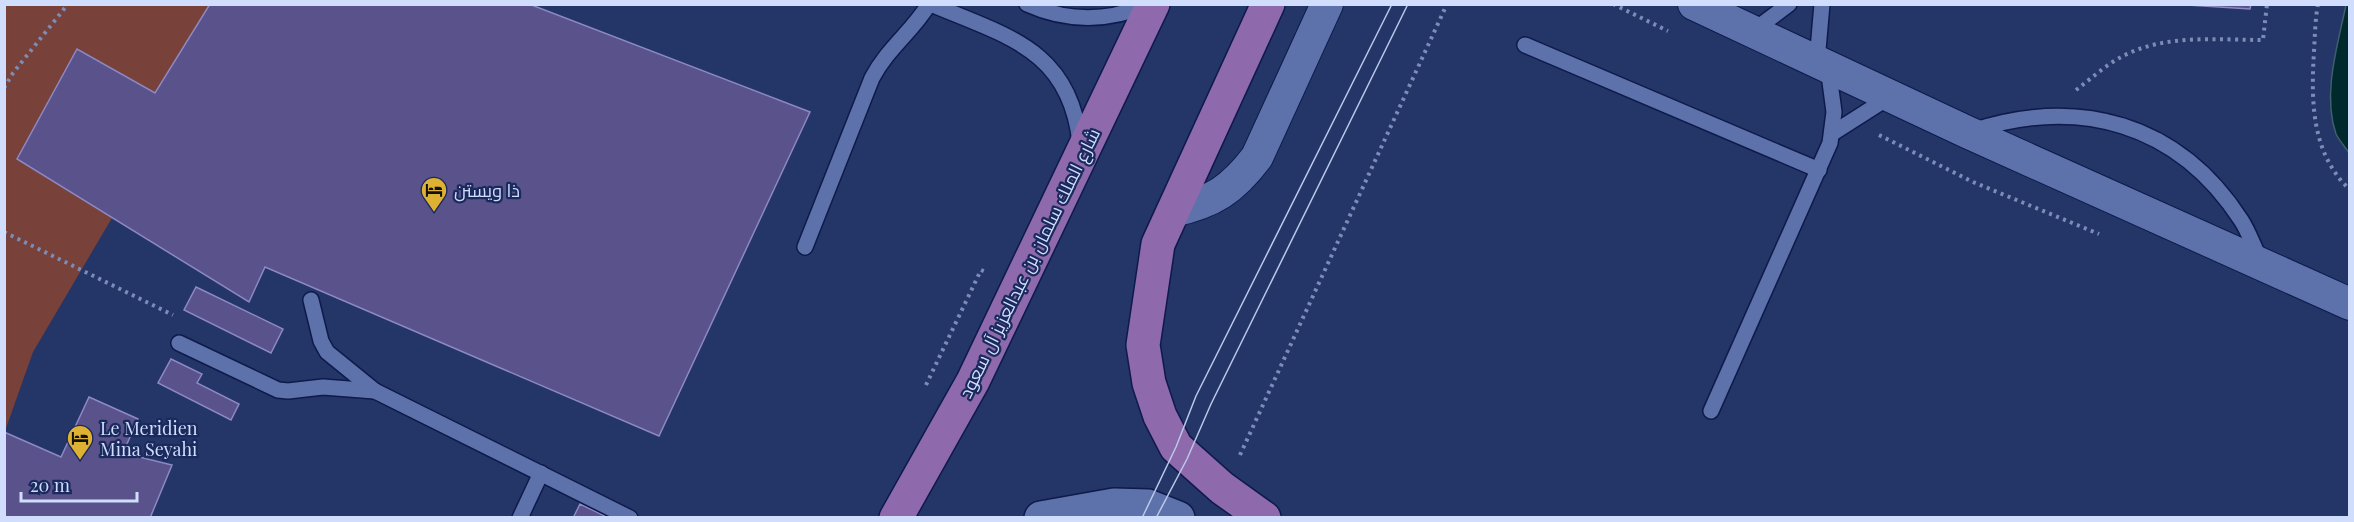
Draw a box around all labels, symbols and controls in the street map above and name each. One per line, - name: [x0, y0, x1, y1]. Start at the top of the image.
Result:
- street label: شارع الملك سلمان بن عبدالعزيز آل سعود: [953, 124, 1106, 402]
- hotel icon: ذا ويستن: [419, 175, 449, 213]
- place label: ذا ويستن: [454, 178, 520, 202]
- place label: Le Meridien Mina Seyahi: [100, 416, 198, 461]
- hotel icon: Le Meridien Mina Seyahi: [65, 423, 95, 461]
- scale bar: [21, 465, 136, 503]
- text: 20 m: [30, 473, 70, 497]

